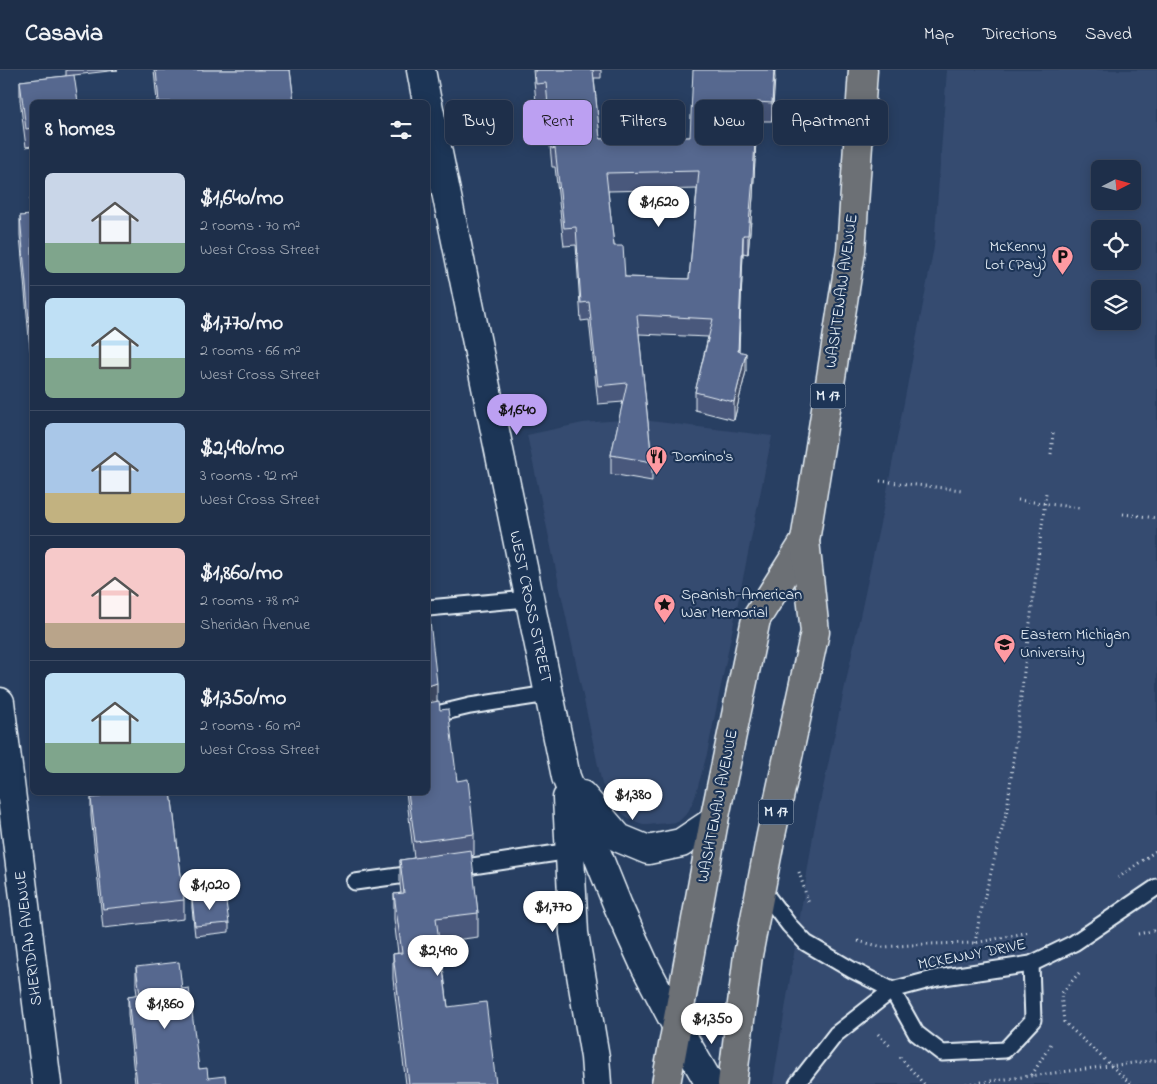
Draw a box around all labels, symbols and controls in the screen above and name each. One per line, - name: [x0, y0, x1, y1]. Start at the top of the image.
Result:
- text: Casavia: [25, 17, 103, 52]
- text: Map: [924, 22, 954, 48]
- text: Directions: [982, 22, 1057, 48]
- text: Saved: [1085, 22, 1132, 48]
- chip: Buy: [445, 100, 513, 145]
- chip: Rent: [523, 100, 592, 145]
- chip: Filters: [602, 100, 685, 145]
- chip: New: [695, 100, 763, 145]
- chip: Apartment: [773, 100, 888, 145]
- text: 8 homes: [45, 115, 115, 145]
- icon: filters: [387, 116, 415, 144]
- north arrow: [1091, 160, 1141, 210]
- map controls: [1091, 160, 1141, 330]
- text: $1,640/mo: [200, 184, 284, 214]
- pin: $1,620: [618, 186, 700, 228]
- text: $1,620: [639, 190, 679, 214]
- icon: home: [85, 193, 145, 253]
- street label: WASHTENAW AVENUE: [819, 212, 865, 370]
- text: 2 rooms · 70 m²: [200, 214, 300, 238]
- button: locate: [1091, 220, 1141, 270]
- place label: McKenny Lot (Pay): [985, 235, 1046, 277]
- text: West Cross Street: [200, 238, 320, 262]
- parking icon: McKenny Lot (Pay): [1050, 244, 1074, 275]
- button: layers: [1091, 280, 1141, 330]
- text: $1,770/mo: [200, 309, 283, 339]
- icon: home: [85, 318, 145, 378]
- text: 2 rooms · 66 m²: [200, 339, 301, 363]
- text: West Cross Street: [200, 363, 320, 387]
- road number: M 17: [810, 384, 846, 408]
- pin: $1,640: [476, 394, 558, 436]
- text: $1,640: [498, 398, 536, 422]
- text: $2,490/mo: [200, 434, 285, 464]
- icon: home: [85, 443, 145, 503]
- restaurant icon: Domino's: [644, 445, 668, 476]
- place label: Domino's: [671, 445, 733, 469]
- text: 3 rooms · 92 m²: [200, 464, 298, 488]
- text: West Cross Street: [200, 488, 320, 512]
- street label: WEST CROSS STREET: [502, 529, 558, 685]
- text: $1,860/mo: [200, 559, 283, 589]
- icon: home: [85, 568, 145, 628]
- place label: Spanish-American War Memorial: [681, 583, 802, 625]
- text: 2 rooms · 78 m²: [200, 589, 299, 613]
- place icon: Spanish-American War Memorial: [653, 592, 677, 623]
- text: Sheridan Avenue: [200, 613, 310, 637]
- place label: Eastern Michigan University: [1020, 623, 1130, 665]
- school or university icon: Eastern Michigan University: [992, 632, 1016, 663]
- text: $1,350/mo: [200, 684, 286, 714]
- icon: home: [85, 693, 145, 753]
- text: 2 rooms · 60 m²: [200, 714, 301, 738]
- street label: WASHTENAW AVENUE: [691, 727, 745, 885]
- text: West Cross Street: [200, 738, 320, 762]
- pin: $1,380: [592, 778, 674, 821]
- text: $1,380: [614, 783, 652, 807]
- road number: M 17: [758, 800, 794, 824]
- pin: $1,020: [169, 868, 251, 911]
- street label: SHERIDAN AVENUE: [9, 869, 49, 1007]
- text: $1,020: [190, 873, 230, 897]
- pin: $1,770: [512, 890, 594, 933]
- text: $1,770: [534, 895, 572, 919]
- street label: MCKENNY DRIVE: [916, 933, 1028, 977]
- pin: $2,490: [397, 934, 479, 977]
- text: $2,490: [419, 939, 457, 963]
- pin: $1,860: [124, 988, 206, 1030]
- text: $1,860: [146, 992, 184, 1016]
- pin: $1,350: [671, 1002, 753, 1045]
- text: $1,350: [692, 1007, 732, 1031]

